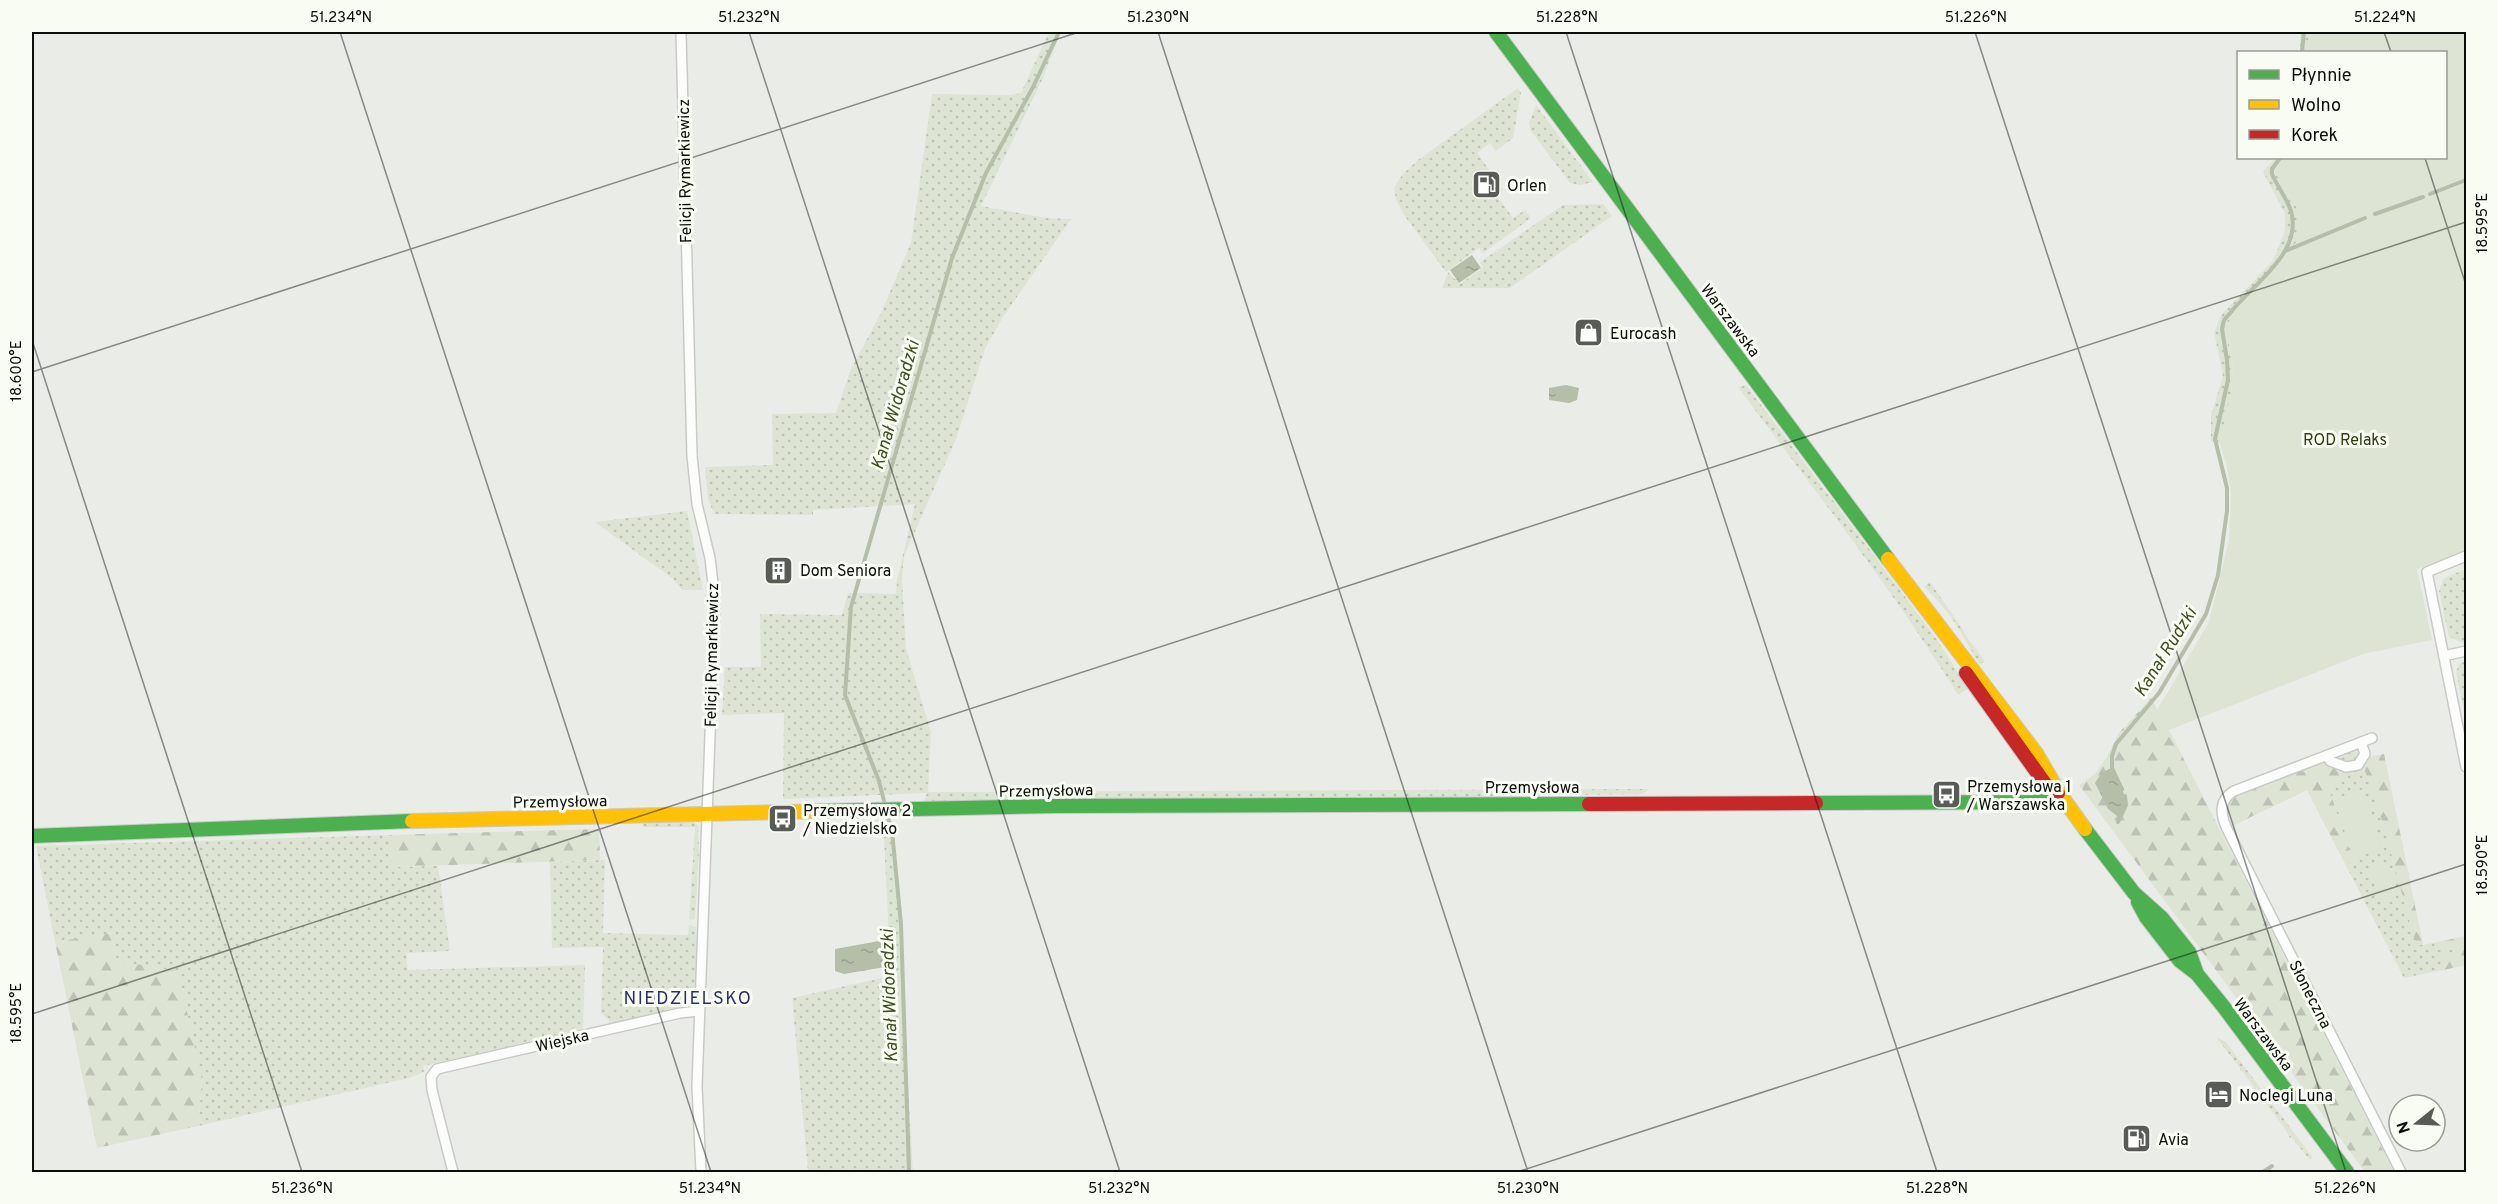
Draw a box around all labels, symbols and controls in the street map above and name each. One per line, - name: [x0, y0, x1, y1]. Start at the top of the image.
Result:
- text: 51.234°N: [310, 9, 372, 28]
- text: 51.232°N: [718, 9, 780, 28]
- text: 51.230°N: [1127, 9, 1189, 28]
- text: 51.228°N: [1536, 9, 1598, 28]
- text: 51.226°N: [1945, 9, 2007, 28]
- text: 51.224°N: [2354, 9, 2416, 28]
- legend: [2237, 51, 2447, 159]
- text: Płynnie: [2291, 65, 2352, 88]
- text: Wolno: [2291, 95, 2341, 118]
- street label: Felicji Rymarkiewicz: [675, 99, 697, 243]
- text: Korek: [2291, 125, 2338, 148]
- fuel station icon: Orlen: [1470, 169, 1502, 201]
- place label: Orlen: [1507, 177, 1547, 197]
- text: 18.595°E: [2474, 193, 2493, 253]
- street label: Warszawska: [1695, 281, 1764, 362]
- shop icon: Eurocash: [1573, 317, 1605, 349]
- place label: Eurocash: [1610, 325, 1676, 345]
- water label: Kanał Widoradzki: [867, 337, 926, 473]
- text: 18.600°E: [8, 340, 27, 402]
- park label: ROD Relaks: [2303, 431, 2387, 451]
- building icon: Dom Seniora: [763, 554, 795, 586]
- place label: Dom Seniora: [800, 562, 891, 582]
- street label: Felicji Rymarkiewicz: [702, 583, 724, 727]
- water label: Kanał Rudzki: [2130, 602, 2204, 702]
- place label: Przemysłowa 1 / Warszawska: [1966, 778, 2071, 816]
- street label: Przemysłowa: [1485, 779, 1579, 799]
- bus stop icon: Przemysłowa 1 / Warszawska: [1930, 779, 1962, 811]
- street label: Przemysłowa: [999, 781, 1094, 803]
- street label: Przemysłowa: [513, 792, 608, 814]
- place label: Przemysłowa 2 / Niedzielsko: [802, 802, 911, 840]
- bus stop icon: Przemysłowa 2 / Niedzielsko: [766, 803, 798, 835]
- text: 18.590°E: [2474, 835, 2493, 895]
- water label: Kanał Widoradzki: [877, 927, 904, 1063]
- street label: Słoneczna: [2283, 957, 2335, 1033]
- text: 18.595°E: [8, 983, 27, 1043]
- district label: NIEDZIELSKO: [623, 988, 753, 1011]
- street label: Warszawska: [2228, 995, 2297, 1076]
- street label: Wiejska: [534, 1026, 591, 1058]
- hotel icon: Noclegi Luna: [2202, 1079, 2234, 1111]
- place label: Noclegi Luna: [2239, 1087, 2333, 1107]
- north arrow: [2387, 1093, 2447, 1153]
- text: N: [2393, 1118, 2416, 1136]
- fuel station icon: Avia: [2121, 1123, 2153, 1155]
- place label: Avia: [2158, 1131, 2189, 1151]
- text: 51.236°N: [271, 1180, 333, 1199]
- text: 51.234°N: [679, 1180, 741, 1199]
- text: 51.232°N: [1088, 1180, 1150, 1199]
- text: 51.230°N: [1497, 1180, 1559, 1199]
- text: 51.228°N: [1906, 1180, 1968, 1199]
- text: 51.226°N: [2314, 1180, 2376, 1199]

